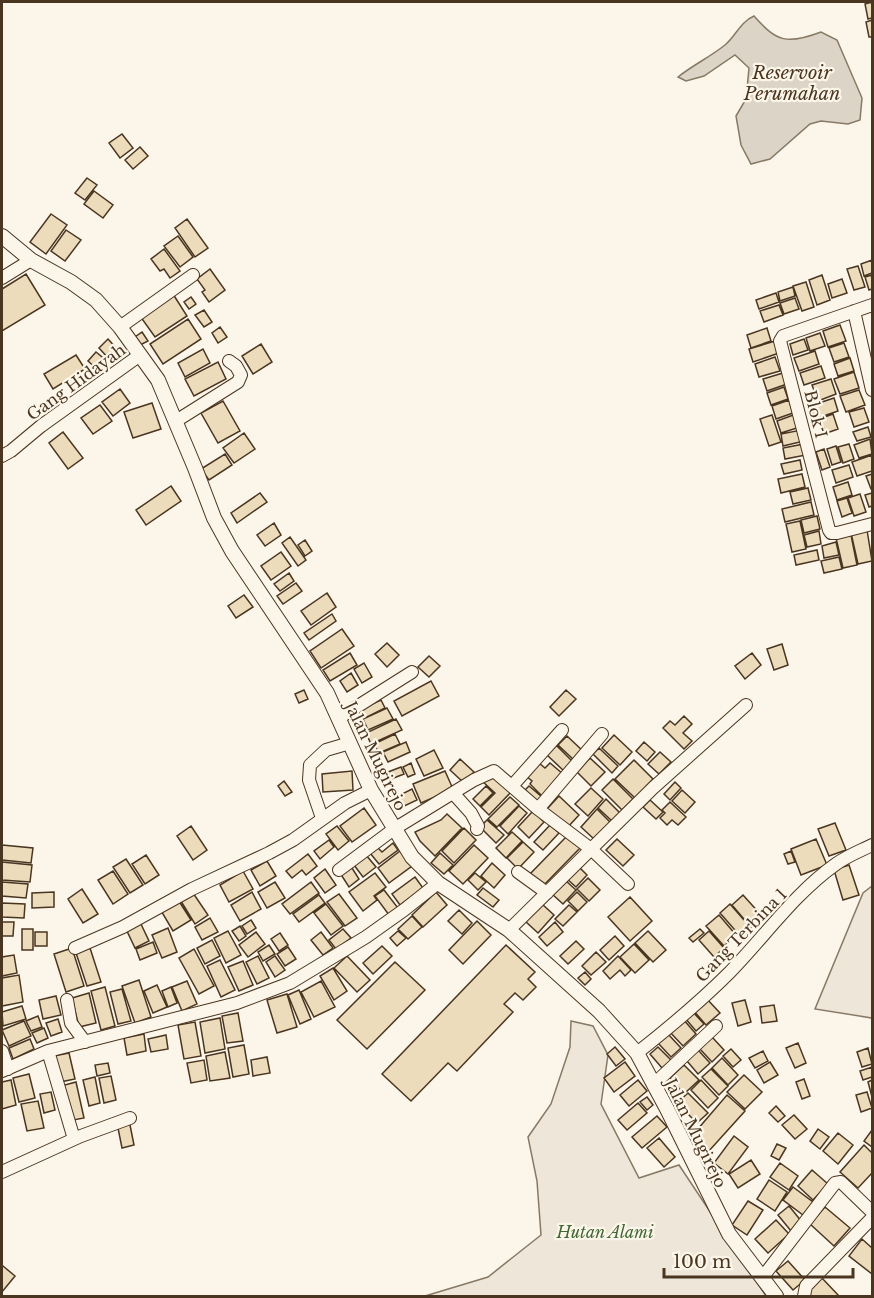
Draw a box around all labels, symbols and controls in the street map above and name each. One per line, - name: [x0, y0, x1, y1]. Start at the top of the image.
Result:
- water label: Reservoir Perumahan: [743, 62, 840, 105]
- street label: Gang Hidayah: [23, 339, 129, 425]
- street label: Blok I: [800, 388, 832, 440]
- street label: Jalan Mugirejo: [340, 696, 411, 814]
- street label: Gang Terbina 1: [691, 884, 791, 986]
- street label: Jalan Mugirejo: [660, 1073, 731, 1191]
- park label: Hutan Alami: [556, 1222, 654, 1242]
- scale bar: [664, 1241, 853, 1279]
- text: 100 m: [673, 1251, 731, 1273]

